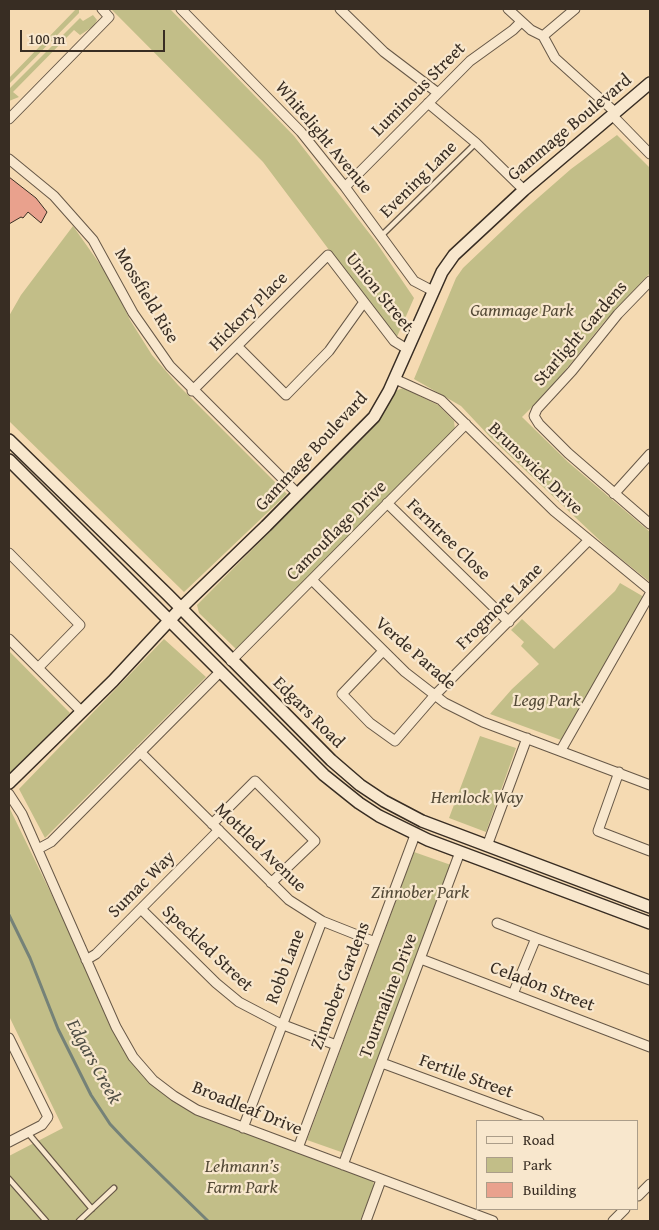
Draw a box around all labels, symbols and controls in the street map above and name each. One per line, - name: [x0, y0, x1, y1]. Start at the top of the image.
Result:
- scale bar: [22, 20, 168, 52]
- text: 100 m: [28, 28, 65, 49]
- street label: Luminous Street: [368, 39, 470, 141]
- street label: Gammage Boulevard: [504, 70, 636, 186]
- street label: Whitelight Avenue: [270, 77, 376, 199]
- street label: Evening Lane: [376, 137, 462, 223]
- street label: Mossfield Rise: [109, 245, 183, 347]
- street label: Union Street: [340, 249, 418, 337]
- street label: Hickory Place: [205, 268, 293, 356]
- street label: Starlight Gardens: [529, 277, 633, 391]
- park label: Gammage Park: [470, 300, 574, 322]
- street label: Gammage Boulevard: [251, 388, 373, 516]
- street label: Brunswick Drive: [483, 418, 587, 520]
- street label: Camouflage Drive: [282, 476, 392, 586]
- street label: Ferntree Close: [402, 495, 494, 585]
- street label: Frogmore Lane: [452, 559, 548, 655]
- street label: Verde Parade: [370, 613, 460, 695]
- street label: Edgars Road: [268, 673, 348, 753]
- park label: Legg Park: [513, 690, 581, 712]
- park label: Hemlock Way: [431, 787, 523, 809]
- street label: Mottled Avenue: [210, 799, 310, 897]
- street label: Sumac Way: [104, 847, 180, 923]
- park label: Zinnober Park: [371, 882, 469, 904]
- street label: Speckled Street: [157, 901, 257, 997]
- street label: Zinnober Gardens: [307, 919, 375, 1053]
- street label: Robb Lane: [262, 927, 310, 1007]
- street label: Tourmaline Drive: [355, 931, 423, 1061]
- street label: Celadon Street: [487, 957, 597, 1017]
- water label: Edgars Creek: [60, 1016, 126, 1108]
- street label: Fertile Street: [416, 1050, 516, 1104]
- street label: Broadleaf Drive: [189, 1077, 305, 1141]
- legend: [477, 1120, 639, 1210]
- text: Road: [523, 1129, 554, 1150]
- text: Park: [523, 1154, 552, 1175]
- park label: Lehmann’s Farm Park: [205, 1156, 279, 1198]
- text: Building: [523, 1179, 576, 1200]

